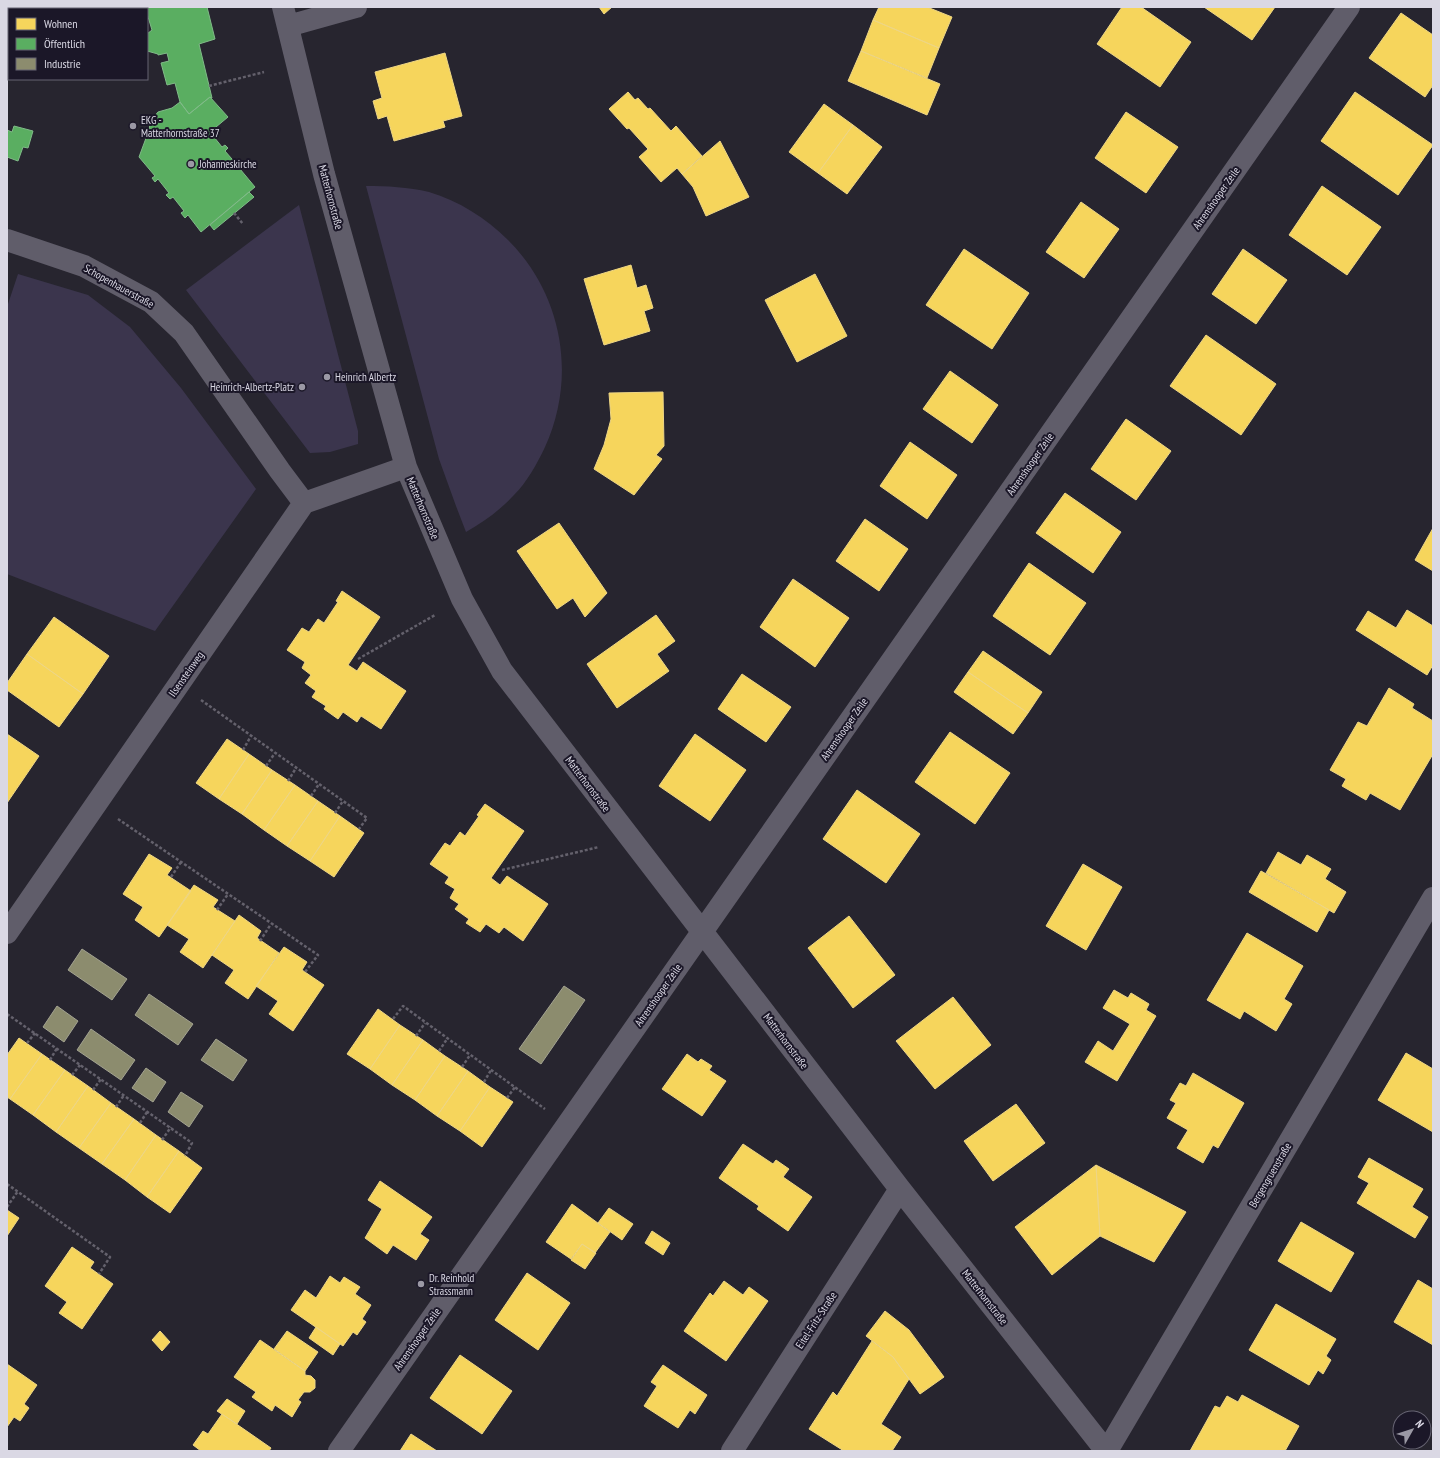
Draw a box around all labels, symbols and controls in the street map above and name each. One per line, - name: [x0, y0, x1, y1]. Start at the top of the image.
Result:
- legend: [8, 8, 148, 80]
- text: Wohnen: [44, 16, 78, 31]
- text: Öffentlich: [44, 36, 85, 51]
- text: Industrie: [44, 56, 81, 71]
- place label: EKG - Matterhornstraße 37: [141, 113, 220, 140]
- marker: EKG - Matterhornstraße 37: [128, 121, 138, 131]
- place label: Johanneskirche: [198, 157, 257, 171]
- marker: Johanneskirche: [186, 159, 196, 169]
- street label: Matterhornstraße: [316, 163, 346, 231]
- street label: Ahrenshooper Zeile: [1189, 164, 1243, 232]
- street label: Schopenhauerstraße: [81, 261, 157, 311]
- place label: Heinrich Albertz: [335, 370, 396, 384]
- marker: Heinrich Albertz: [322, 372, 332, 382]
- place label: Heinrich-Albertz-Platz: [210, 380, 294, 394]
- marker: Heinrich-Albertz-Platz: [297, 382, 307, 392]
- street label: Ahrenshooper Zeile: [1003, 430, 1057, 498]
- street label: Matterhornstraße: [404, 475, 443, 542]
- street label: Ilsensteinweg: [165, 648, 207, 699]
- street label: Ahrenshooper Zeile: [817, 695, 871, 763]
- street label: Matterhornstraße: [562, 753, 614, 815]
- street label: Ahrenshooper Zeile: [631, 961, 685, 1029]
- street label: Matterhornstraße: [760, 1010, 812, 1072]
- street label: Bergengruenstraße: [1246, 1140, 1295, 1210]
- street label: Matterhornstraße: [959, 1267, 1011, 1328]
- place label: Dr. Reinhold Strassmann: [429, 1271, 475, 1298]
- marker: Dr. Reinhold Strassmann: [416, 1279, 426, 1289]
- street label: Eitel-Fritz-Straße: [792, 1288, 840, 1351]
- street label: Ahrenshooper Zeile: [390, 1305, 444, 1373]
- north arrow: [1392, 1410, 1432, 1450]
- text: N: [1412, 1417, 1427, 1430]

